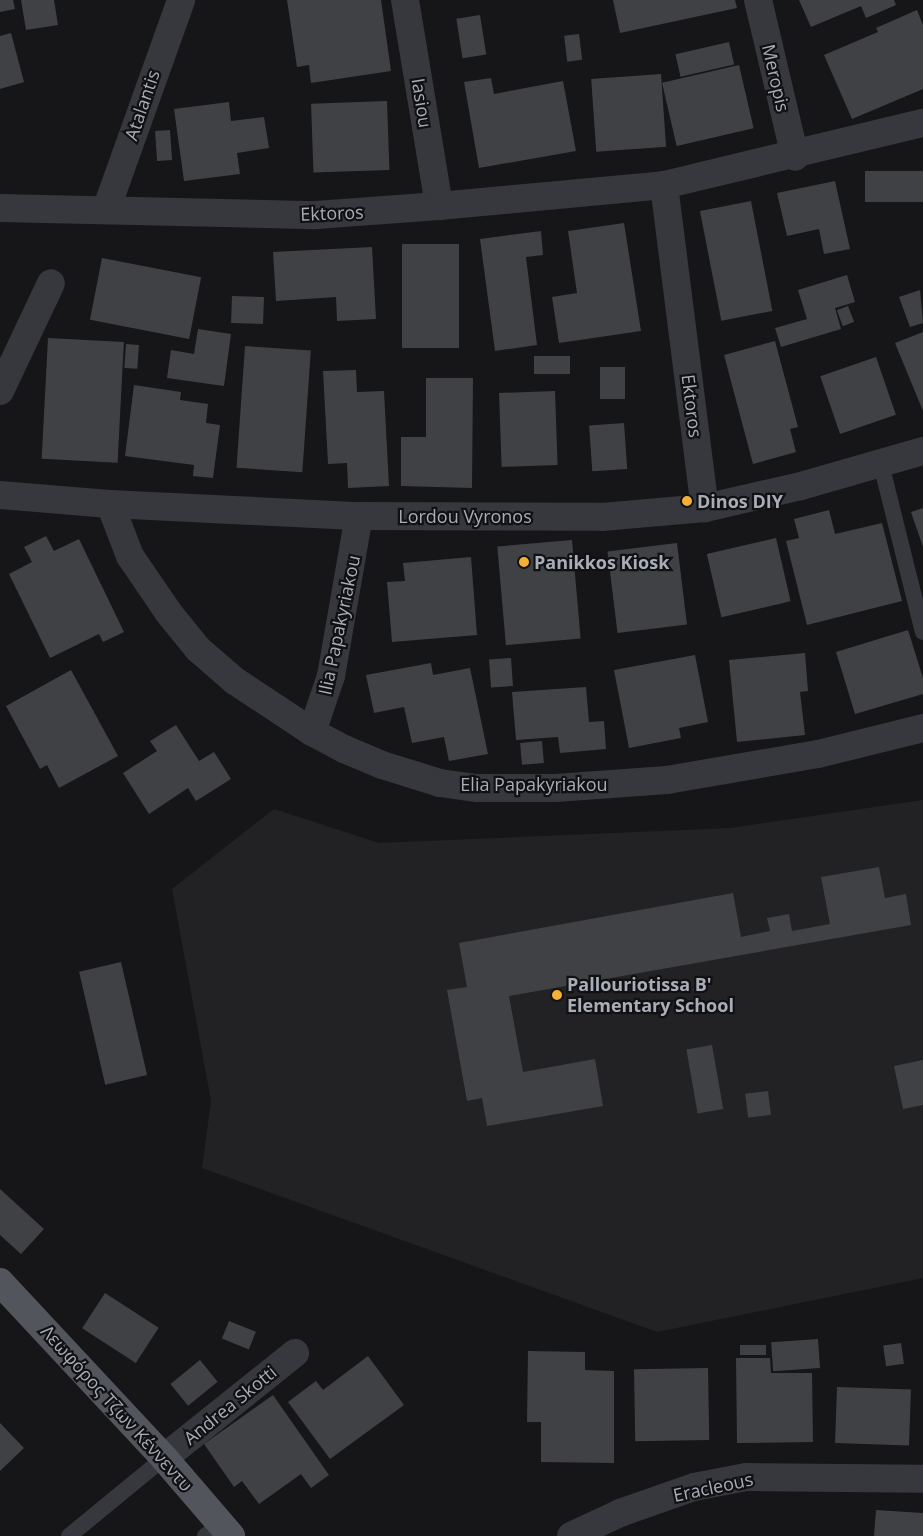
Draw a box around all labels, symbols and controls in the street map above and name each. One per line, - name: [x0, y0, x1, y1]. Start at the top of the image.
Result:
- street label: Meropis: [758, 42, 794, 114]
- street label: Atalantis: [120, 67, 164, 143]
- street label: Iasiou: [407, 77, 437, 129]
- street label: Ektoros: [300, 201, 364, 225]
- street label: Ektoros: [677, 373, 707, 439]
- place label: Dinos DIY: [697, 490, 783, 512]
- marker: Dinos DIY: [681, 495, 693, 507]
- street label: Lordou Vyronos: [398, 505, 532, 527]
- place label: Panikkos Kiosk: [534, 551, 669, 573]
- street label: Ilia Papakyriakou: [314, 553, 364, 697]
- marker: Panikkos Kiosk: [518, 556, 530, 568]
- street label: Elia Papakyriakou: [460, 773, 608, 795]
- place label: Pallouriotissa B' Elementary School: [567, 974, 734, 1016]
- marker: Pallouriotissa B' Elementary School: [551, 989, 563, 1001]
- street label: Λεωφόρος Τζων Κέννεντυ: [37, 1321, 197, 1495]
- street label: Andrea Skotti: [179, 1361, 281, 1449]
- street label: Eracleous: [671, 1468, 755, 1506]

